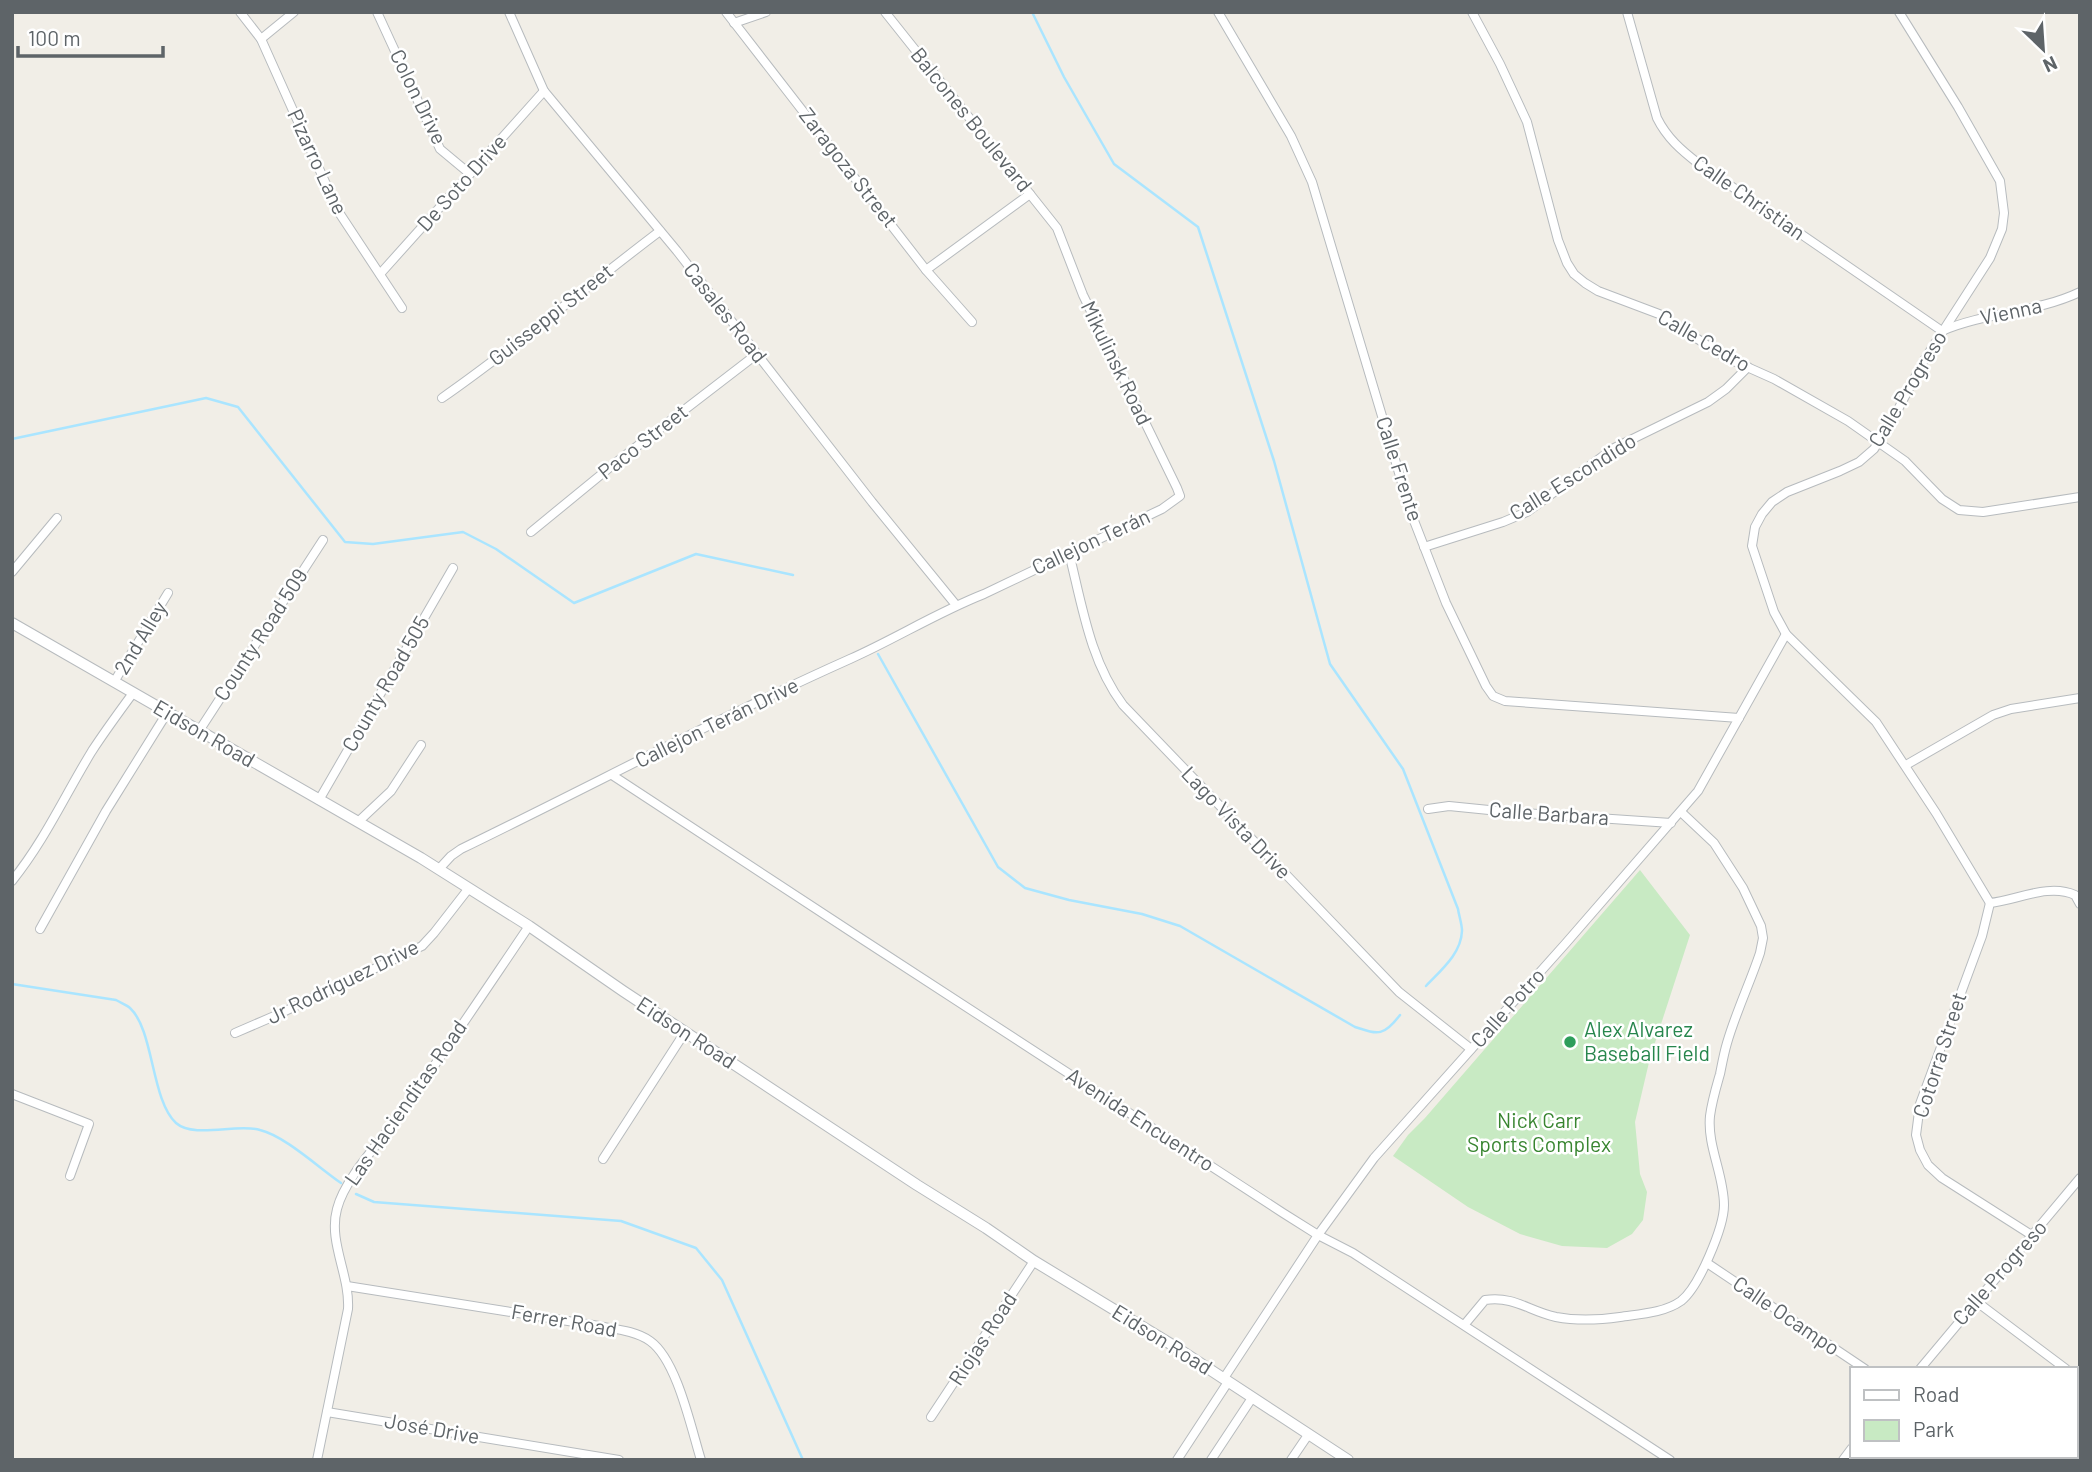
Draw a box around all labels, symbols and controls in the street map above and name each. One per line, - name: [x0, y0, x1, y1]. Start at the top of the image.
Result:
- scale bar: [18, 14, 163, 58]
- north arrow: [2008, 14, 2078, 84]
- text: 100 m: [28, 25, 81, 50]
- street label: Balcones Boulevard: [906, 42, 1038, 196]
- street label: Colon Drive: [386, 45, 453, 148]
- text: N: [2040, 52, 2061, 78]
- street label: Zaragoza Street: [795, 102, 904, 232]
- street label: Pizarro Lane: [283, 105, 354, 218]
- street label: De Soto Drive: [411, 128, 511, 236]
- street label: Calle Christian: [1689, 149, 1811, 244]
- street label: Casales Road: [679, 257, 773, 367]
- street label: Guisseppi Street: [483, 258, 617, 370]
- street label: Vienna: [1978, 292, 2044, 329]
- street label: Mikulinsk Road: [1077, 296, 1158, 428]
- street label: Calle Cedro: [1654, 303, 1755, 376]
- street label: Calle Progreso: [1862, 326, 1951, 451]
- street label: Paco Street: [592, 398, 692, 484]
- street label: Calle Frente: [1372, 413, 1429, 524]
- street label: Calle Escondido: [1504, 427, 1640, 525]
- street label: Callejon Terán: [1027, 502, 1153, 579]
- street label: County Road 509: [208, 563, 312, 705]
- street label: 2nd Alley: [108, 596, 171, 678]
- street label: County Road 505: [336, 611, 434, 755]
- street label: Callejon Terán Drive: [631, 671, 802, 772]
- street label: Eidson Road: [150, 694, 260, 772]
- street label: Lago Vista Drive: [1177, 761, 1297, 883]
- street label: Calle Barbara: [1488, 796, 1610, 829]
- street label: Jr Rodríguez Drive: [262, 933, 422, 1028]
- street label: Calle Potro: [1465, 962, 1549, 1052]
- street label: Cotorra Street: [1907, 989, 1971, 1120]
- street label: Eidson Road: [633, 990, 741, 1073]
- street label: Las Hacienditas Road: [338, 1015, 471, 1190]
- place label: Alex Alvarez Baseball Field: [1584, 1016, 1710, 1065]
- marker: Alex Alvarez Baseball Field: [1562, 1034, 1578, 1050]
- street label: Avenida Encuentro: [1062, 1062, 1219, 1176]
- park label: Nick Carr Sports Complex: [1467, 1107, 1611, 1156]
- street label: Calle Progreso: [1946, 1214, 2051, 1330]
- street label: Calle Ocampo: [1729, 1270, 1845, 1360]
- street label: Riojas Road: [942, 1287, 1021, 1390]
- street label: Ferrer Road: [509, 1298, 619, 1341]
- street label: Eidson Road: [1108, 1298, 1217, 1379]
- legend: [1850, 1367, 2078, 1458]
- text: Road: [1913, 1381, 1959, 1406]
- street label: José Drive: [383, 1407, 482, 1448]
- text: Park: [1913, 1416, 1954, 1441]

